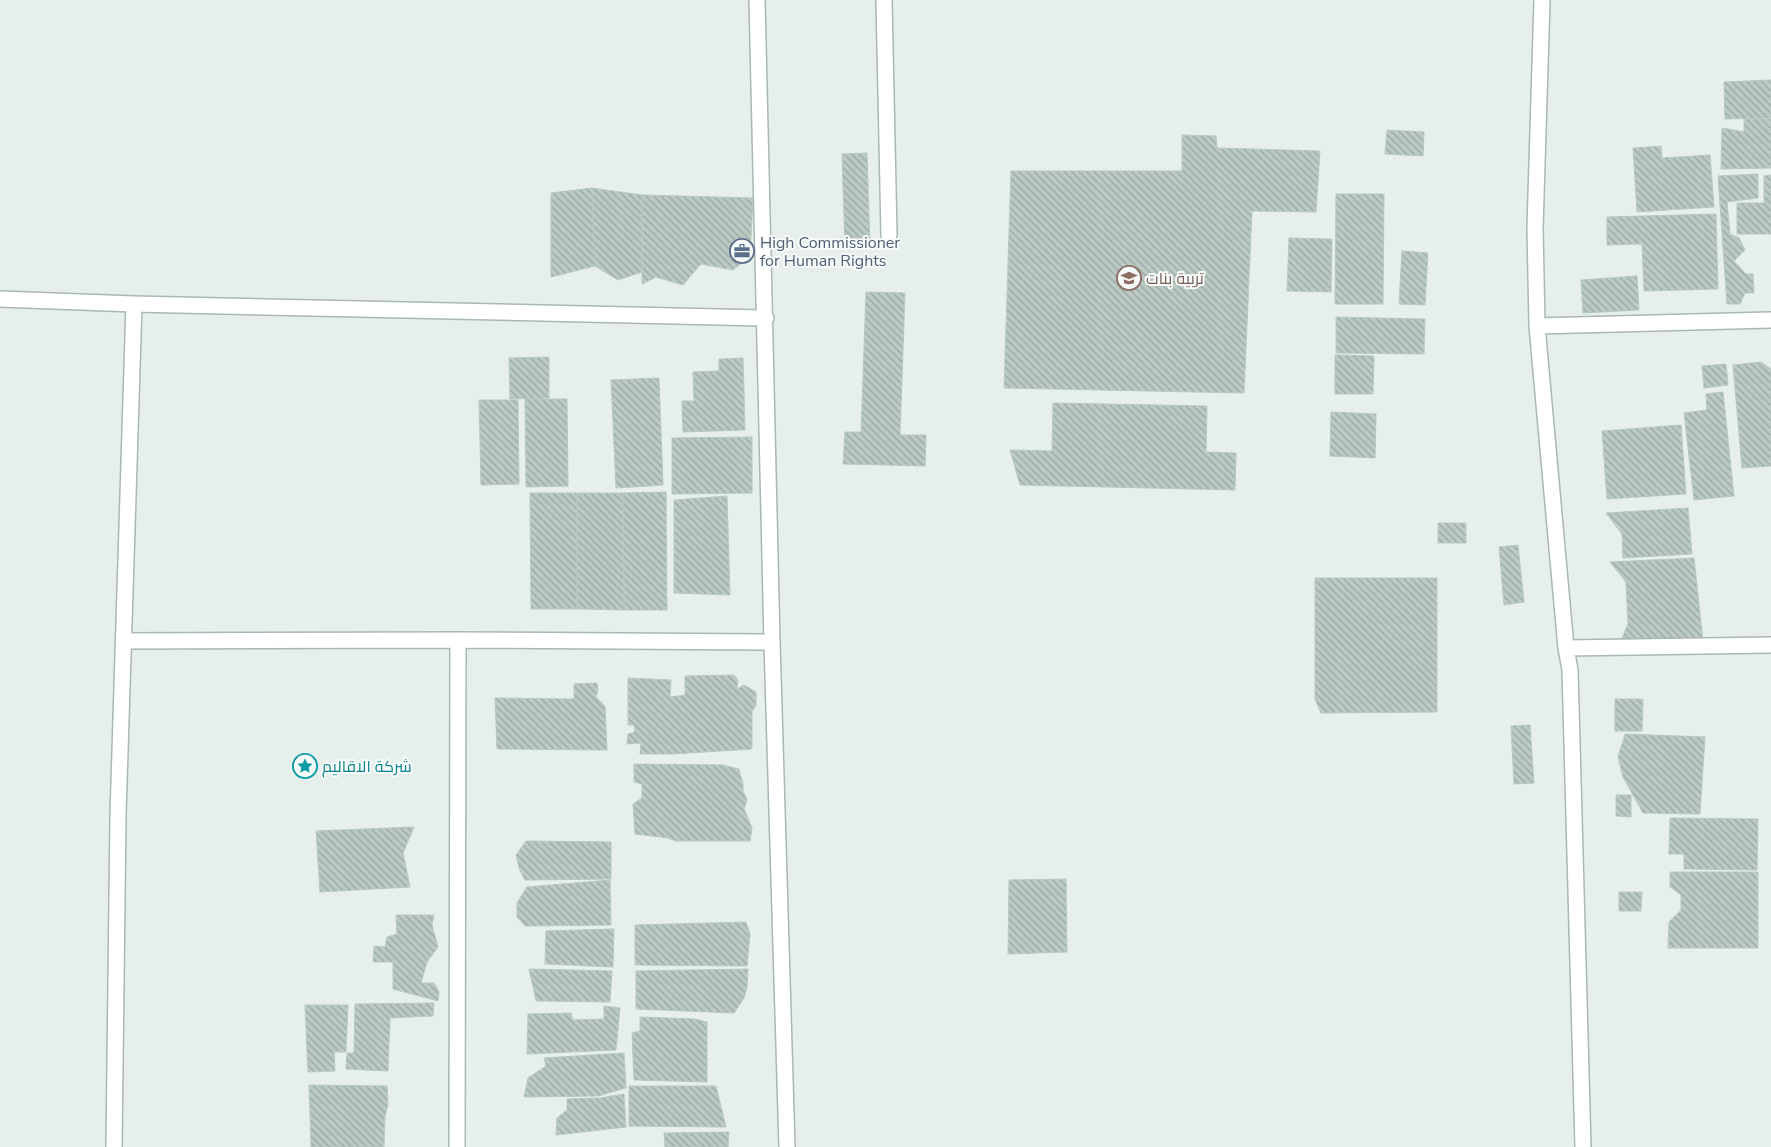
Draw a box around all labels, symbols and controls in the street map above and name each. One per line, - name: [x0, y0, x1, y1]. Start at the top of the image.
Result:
- place label: High Commissioner for Human Rights: [760, 232, 900, 272]
- office icon: High Commissioner for Human Rights: [729, 238, 755, 264]
- school or university icon: تربية بنات: [1116, 265, 1142, 291]
- place label: تربية بنات: [1146, 268, 1204, 290]
- place icon: شركة الاقاليم: [292, 753, 318, 779]
- place label: شركة الاقاليم: [322, 756, 412, 778]

